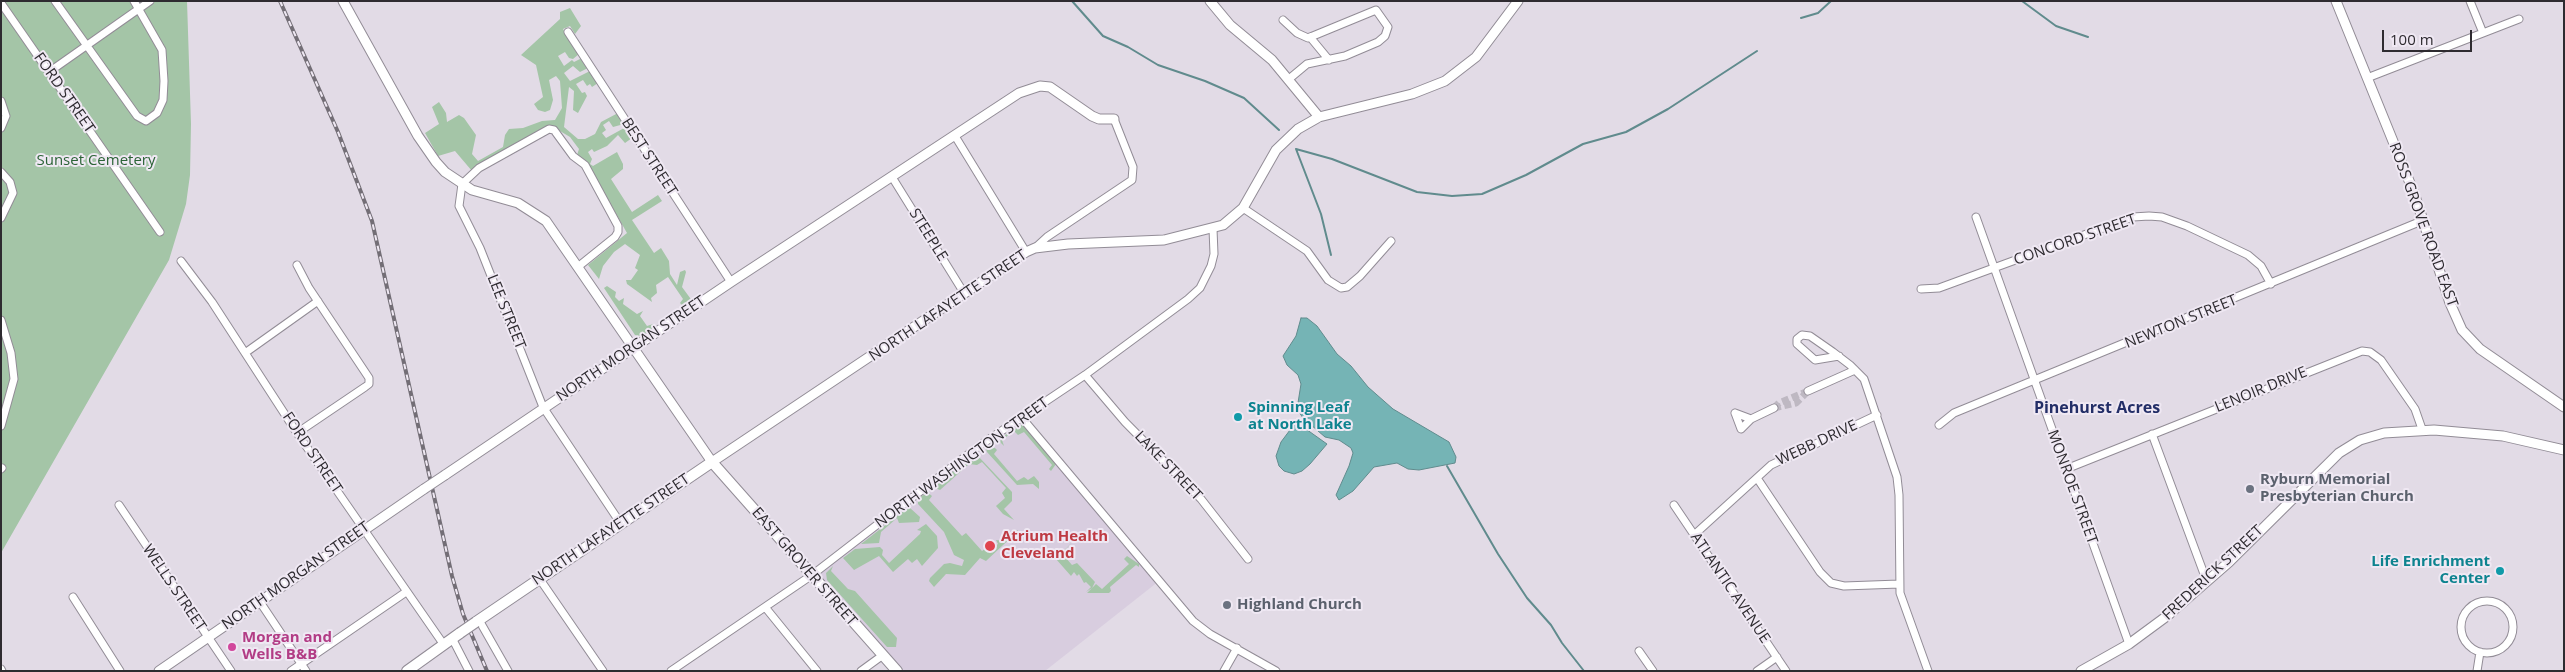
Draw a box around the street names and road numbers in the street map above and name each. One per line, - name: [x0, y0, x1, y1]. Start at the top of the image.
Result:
- street label: FORD STREET: [30, 49, 98, 137]
- street label: BEST STREET: [617, 115, 681, 199]
- street label: ROSS GROVE ROAD EAST: [2385, 140, 2461, 310]
- street label: STEEPLE: [905, 205, 951, 265]
- street label: CONCORD STREET: [2011, 211, 2139, 269]
- street label: NORTH LAFAYETTE STREET: [866, 246, 1030, 366]
- street label: LEE STREET: [483, 272, 529, 352]
- street label: NEWTON STREET: [2122, 291, 2240, 353]
- street label: NORTH MORGAN STREET: [553, 292, 709, 406]
- street label: LENOIR DRIVE: [2212, 363, 2310, 417]
- street label: NORTH WASHINGTON STREET: [872, 394, 1052, 532]
- street label: FORD STREET: [278, 409, 346, 497]
- street label: WEBB DRIVE: [1774, 416, 1860, 470]
- street label: MONROE STREET: [2043, 427, 2101, 547]
- street label: LAKE STREET: [1130, 428, 1206, 504]
- street label: NORTH LAFAYETTE STREET: [529, 470, 693, 590]
- street label: EAST GROVER STREET: [748, 504, 860, 630]
- street label: NORTH MORGAN STREET: [219, 518, 373, 634]
- street label: FREDERICK STREET: [2159, 522, 2267, 624]
- street label: ATLANTIC AVENUE: [1686, 529, 1774, 647]
- street label: WELLS STREET: [138, 541, 210, 635]

